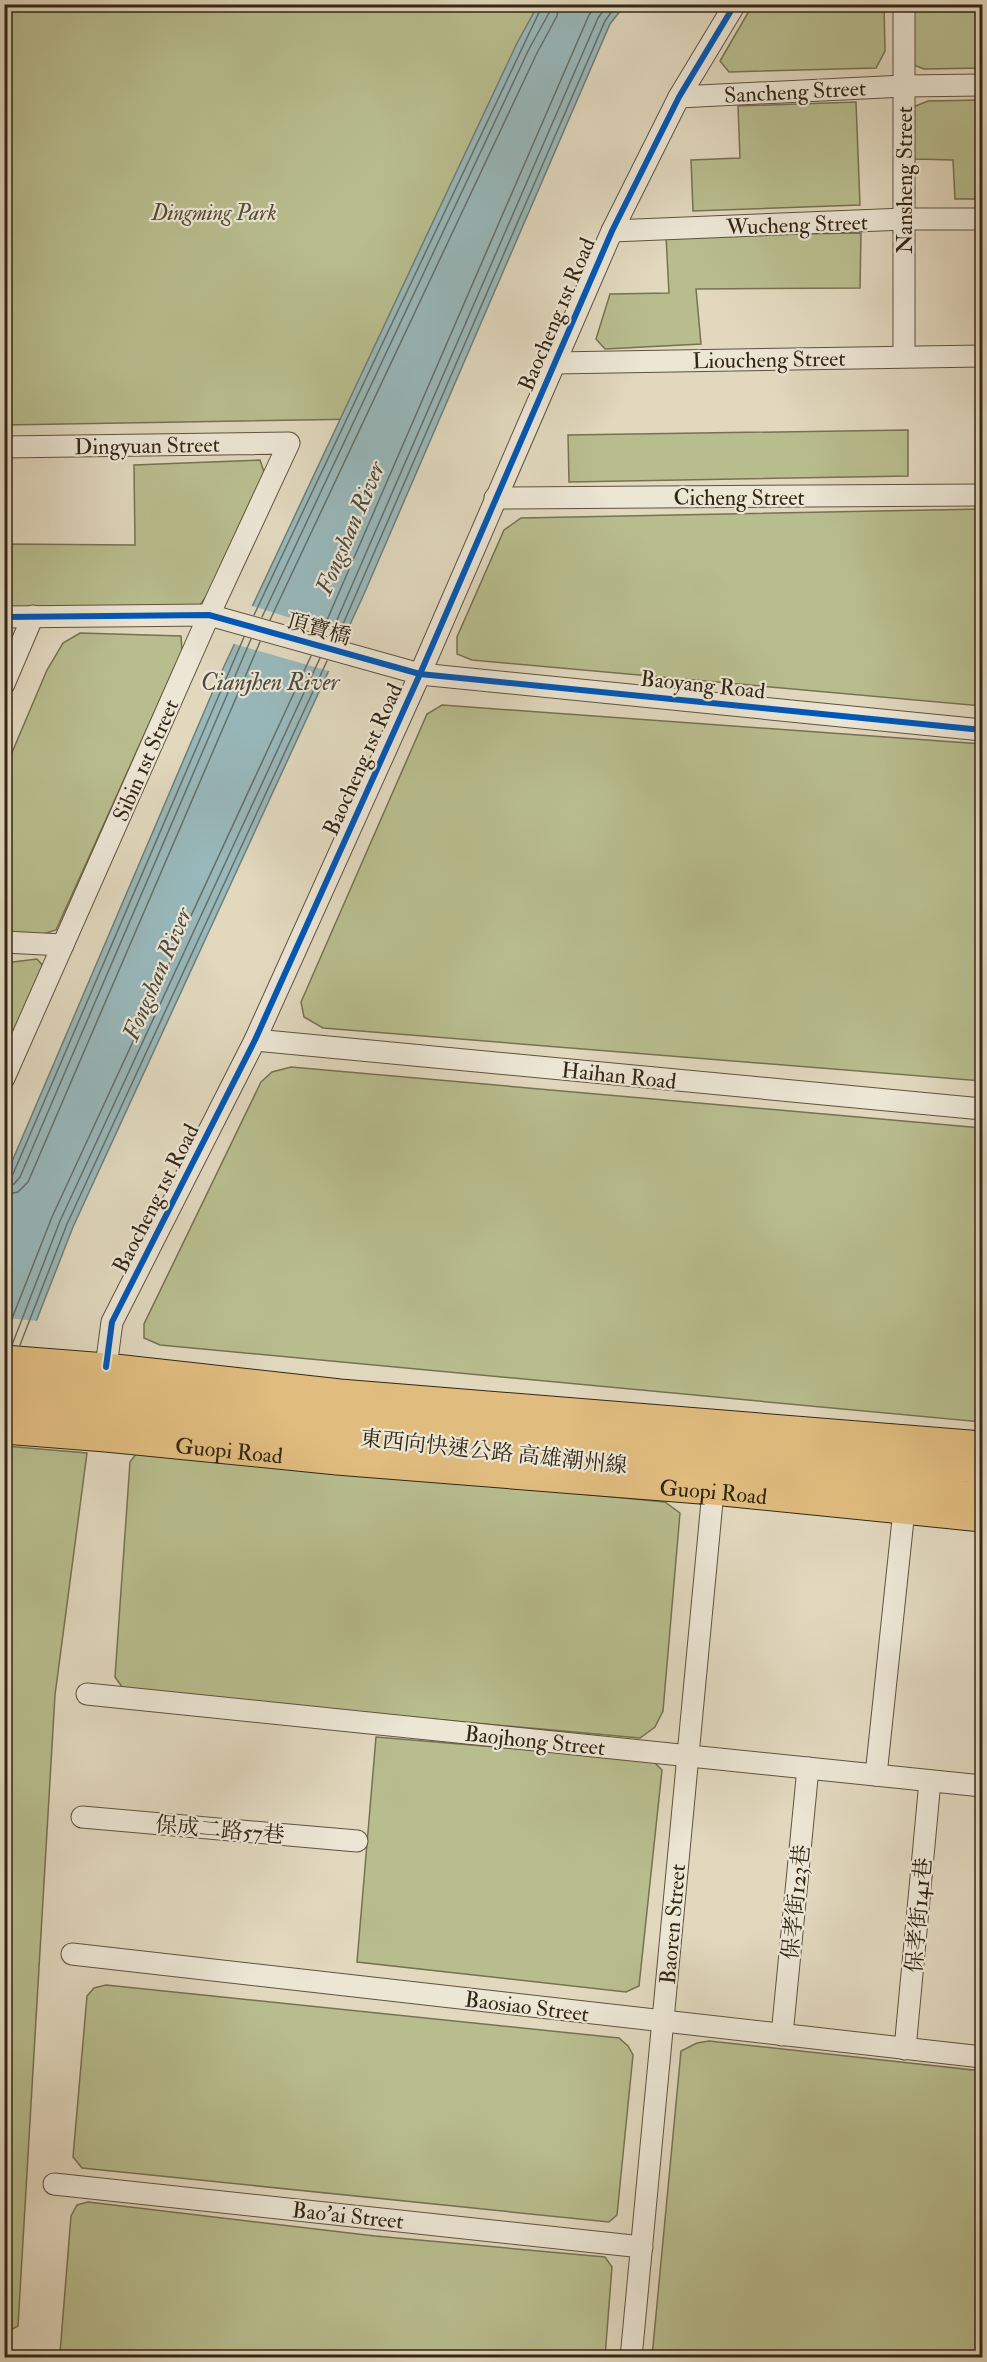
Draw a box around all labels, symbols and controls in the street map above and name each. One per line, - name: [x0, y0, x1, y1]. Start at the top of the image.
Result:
- street label: Sancheng Street: [723, 74, 867, 110]
- street label: Nansheng Street: [891, 106, 919, 254]
- park label: Dingming Park: [151, 199, 276, 227]
- street label: Wucheng Street: [725, 209, 868, 241]
- street label: Baocheng 1st Road: [512, 233, 602, 395]
- street label: Lioucheng Street: [692, 345, 846, 375]
- street label: Dingyuan Street: [74, 431, 220, 461]
- water label: Fongshan River: [308, 456, 393, 600]
- street label: Cicheng Street: [673, 484, 805, 512]
- street label: 頂寶橋: [283, 606, 354, 652]
- street label: Baoyang Road: [639, 665, 767, 705]
- water label: Cianjhen River: [201, 667, 340, 698]
- street label: Baocheng 1st Road: [317, 679, 409, 840]
- street label: Sibin 1st Street: [107, 695, 185, 826]
- water label: Fongshan River: [115, 902, 200, 1046]
- street label: Haihan Road: [560, 1056, 678, 1096]
- street label: Baocheng 1st Road: [106, 1119, 206, 1278]
- street label: 東西向快速公路 高雄潮州線: [359, 1424, 629, 1480]
- street label: Guopi Road: [174, 1432, 284, 1471]
- street label: Guopi Road: [658, 1474, 769, 1511]
- street label: Baojhong Street: [463, 1720, 606, 1762]
- street label: 保成二路57巷: [154, 1810, 286, 1850]
- street label: 保孝街123巷: [776, 1843, 816, 1961]
- street label: 保孝街141巷: [900, 1856, 938, 1974]
- street label: Baoren Street: [654, 1863, 692, 1985]
- street label: Baosiao Street: [463, 1985, 590, 2028]
- street label: Bao'ai Street: [291, 2196, 405, 2236]

